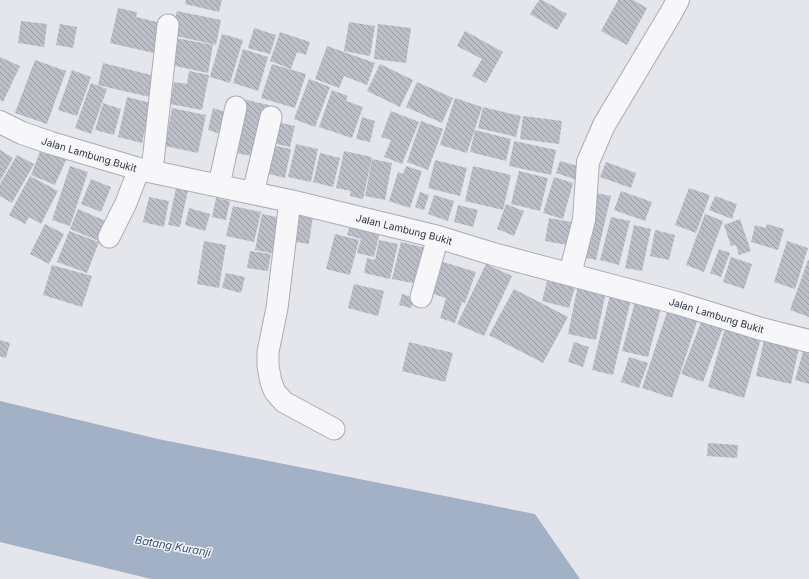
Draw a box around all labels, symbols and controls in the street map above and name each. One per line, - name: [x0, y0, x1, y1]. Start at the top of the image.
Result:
- street label: Jalan Lambung Bukit: [40, 134, 139, 174]
- street label: Jalan Lambung Bukit: [355, 211, 454, 247]
- street label: Jalan Lambung Bukit: [668, 295, 766, 335]
- water label: Batang Kuranji: [134, 532, 212, 560]

